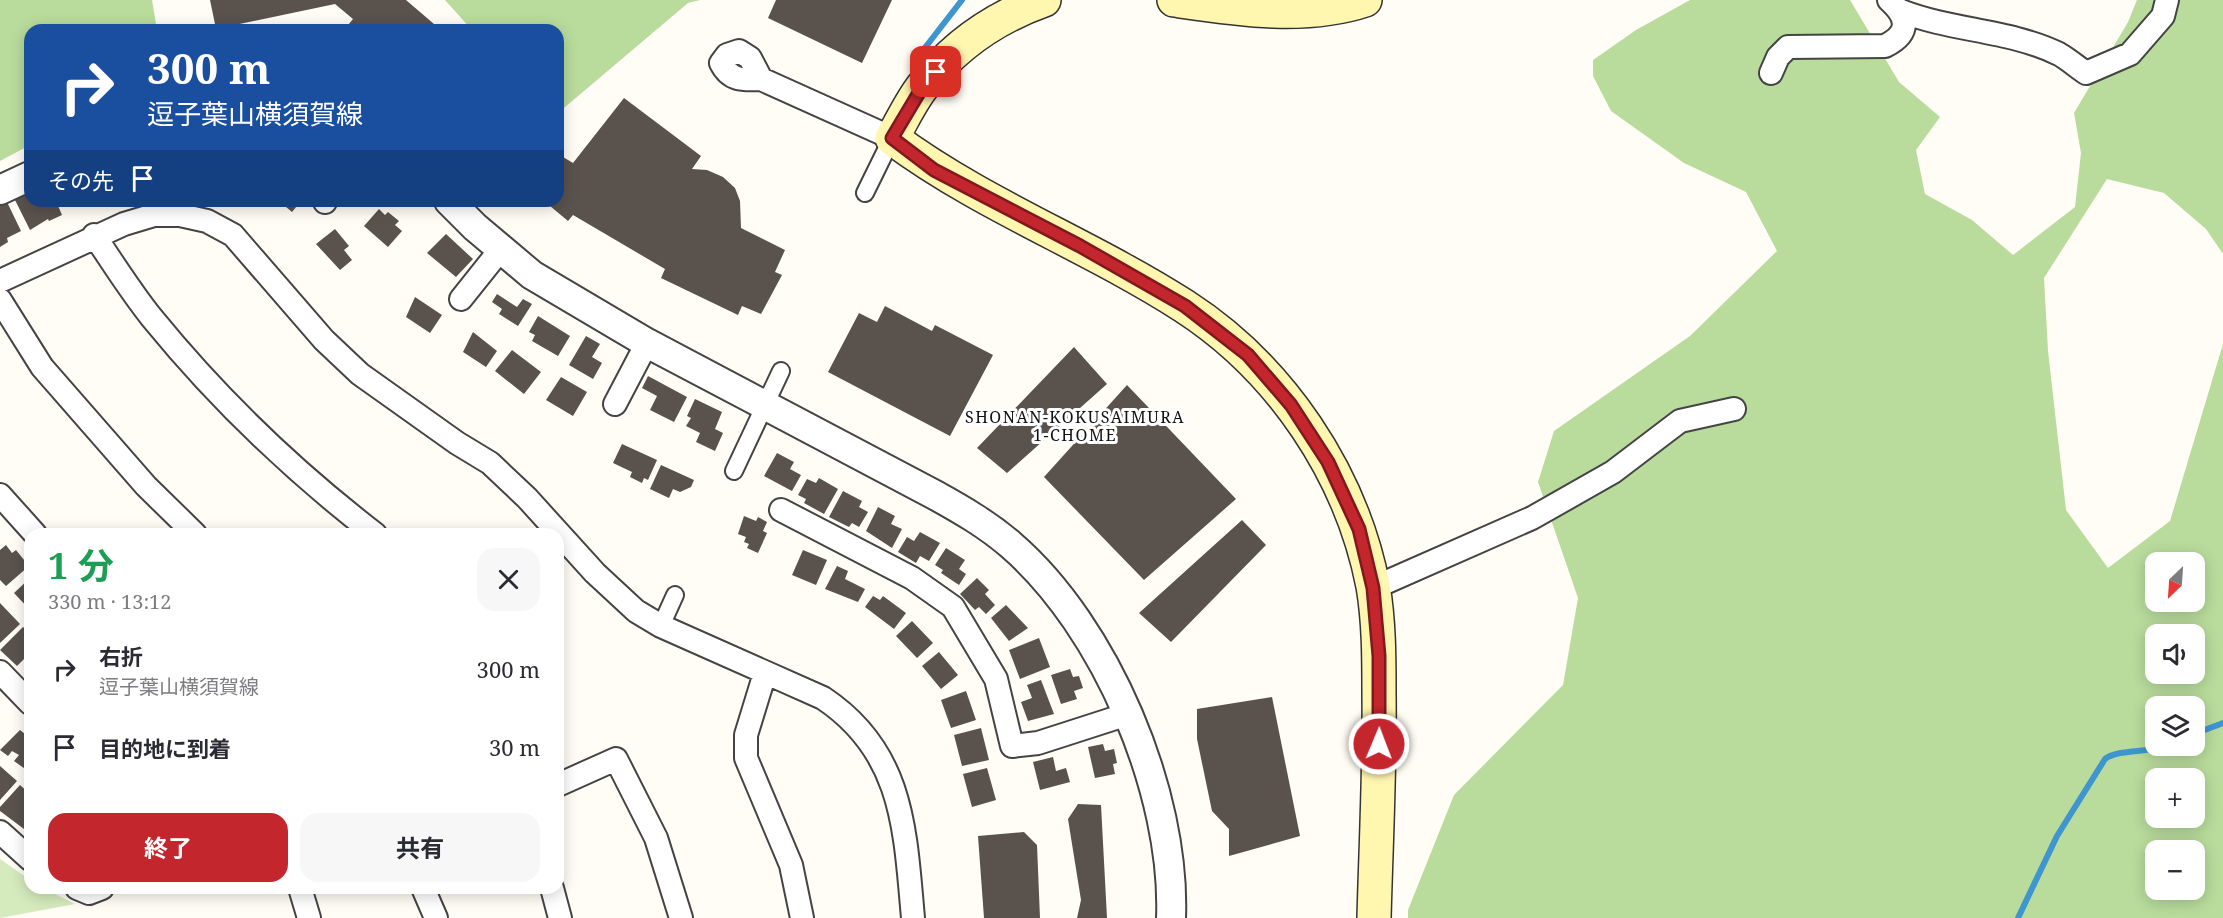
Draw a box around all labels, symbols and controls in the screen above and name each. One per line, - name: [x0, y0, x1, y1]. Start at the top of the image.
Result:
- text: 300 m: [147, 39, 271, 96]
- pin: [910, 46, 961, 97]
- icon: right: [48, 48, 126, 126]
- icon: arrive: [919, 55, 952, 88]
- text: 逗子葉山横須賀線: [147, 95, 363, 132]
- icon: arrive: [126, 162, 159, 195]
- text: その先: [48, 165, 114, 195]
- district label: SHONAN-KOKUSAIMURA 1-CHOME: [965, 406, 1185, 446]
- text: 1 分: [48, 541, 114, 590]
- button: close: [477, 548, 540, 611]
- north arrow: [2145, 552, 2205, 612]
- map controls: [2145, 552, 2205, 900]
- text: 330 m · 13:12: [48, 588, 171, 615]
- button: sound: [2145, 624, 2205, 684]
- text: 右折: [99, 641, 143, 671]
- icon: right: [48, 653, 81, 686]
- text: 300 m: [477, 654, 540, 684]
- text: 逗子葉山横須賀線: [99, 673, 259, 700]
- button: layers: [2145, 696, 2205, 756]
- position arrow: [1347, 712, 1411, 776]
- icon: arrive: [48, 731, 81, 764]
- text: 30 m: [489, 732, 540, 762]
- text: 目的地に到着: [99, 733, 231, 763]
- button: +: [2145, 768, 2205, 828]
- button: 終了: [48, 813, 288, 882]
- button: 共有: [300, 813, 540, 882]
- button: −: [2145, 840, 2205, 900]

